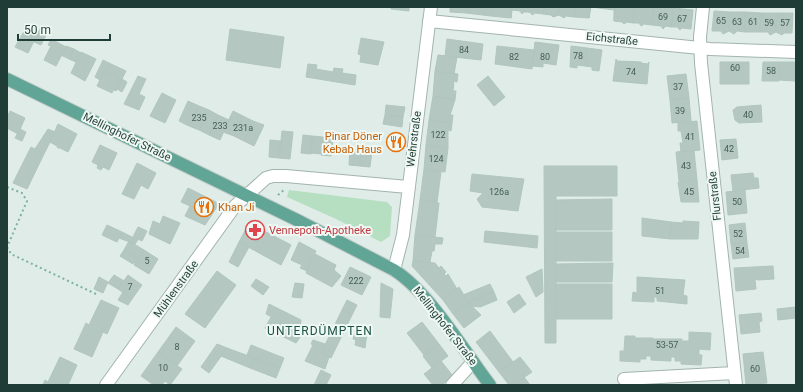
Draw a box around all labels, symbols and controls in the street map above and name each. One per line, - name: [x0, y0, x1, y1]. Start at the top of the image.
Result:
- house number: 69: [658, 12, 668, 22]
- house number: 67: [677, 14, 687, 24]
- scale bar: [18, 16, 110, 42]
- house number: 65: [716, 16, 726, 26]
- house number: 63: [732, 17, 742, 27]
- house number: 61: [748, 17, 758, 27]
- house number: 59: [764, 18, 774, 28]
- house number: 57: [780, 18, 790, 28]
- text: 50 m: [24, 23, 51, 37]
- street label: Eichstraße: [586, 30, 639, 48]
- house number: 84: [459, 45, 469, 55]
- house number: 78: [573, 51, 583, 61]
- house number: 82: [509, 52, 519, 62]
- house number: 80: [540, 52, 550, 62]
- house number: 60: [730, 63, 740, 73]
- house number: 58: [766, 66, 776, 76]
- house number: 74: [626, 67, 636, 77]
- house number: 37: [673, 82, 683, 92]
- house number: 39: [675, 106, 685, 116]
- street label: Mellinghofer Straße: [81, 110, 173, 164]
- street label: Wehrstraße: [404, 110, 424, 168]
- house number: 40: [743, 110, 753, 120]
- house number: 235: [191, 113, 207, 123]
- house number: 233: [212, 121, 228, 131]
- house number: 231a: [233, 123, 253, 133]
- place label: Pinar Döner Kebab Haus: [323, 130, 382, 156]
- house number: 122: [430, 130, 446, 140]
- restaurant icon: Pinar Döner Kebab Haus: [385, 131, 407, 153]
- house number: 41: [685, 132, 695, 142]
- house number: 42: [724, 144, 734, 154]
- house number: 124: [428, 154, 444, 164]
- house number: 43: [681, 161, 691, 171]
- street label: Flurstraße: [706, 170, 724, 221]
- house number: 126a: [489, 187, 509, 197]
- house number: 45: [684, 187, 694, 197]
- restaurant icon: Khan Ji: [193, 196, 215, 218]
- house number: 50: [732, 197, 742, 207]
- place label: Khan Ji: [218, 201, 255, 214]
- pharmacy icon: Vennepoth-Apotheke: [244, 219, 266, 241]
- place label: Vennepoth-Apotheke: [269, 224, 371, 237]
- house number: 52: [733, 229, 743, 239]
- house number: 54: [735, 246, 745, 256]
- house number: 5: [144, 256, 150, 266]
- street label: Mühlenstraße: [151, 258, 201, 320]
- house number: 222: [348, 276, 364, 286]
- house number: 7: [127, 282, 133, 292]
- street label: Mellinghofer Straße: [410, 284, 480, 368]
- house number: 51: [655, 286, 665, 296]
- district label: UNTERDÜMPTEN: [267, 323, 373, 338]
- house number: 53-57: [656, 340, 678, 350]
- house number: 8: [174, 342, 180, 352]
- house number: 10: [158, 363, 168, 373]
- house number: 60: [750, 364, 760, 374]

